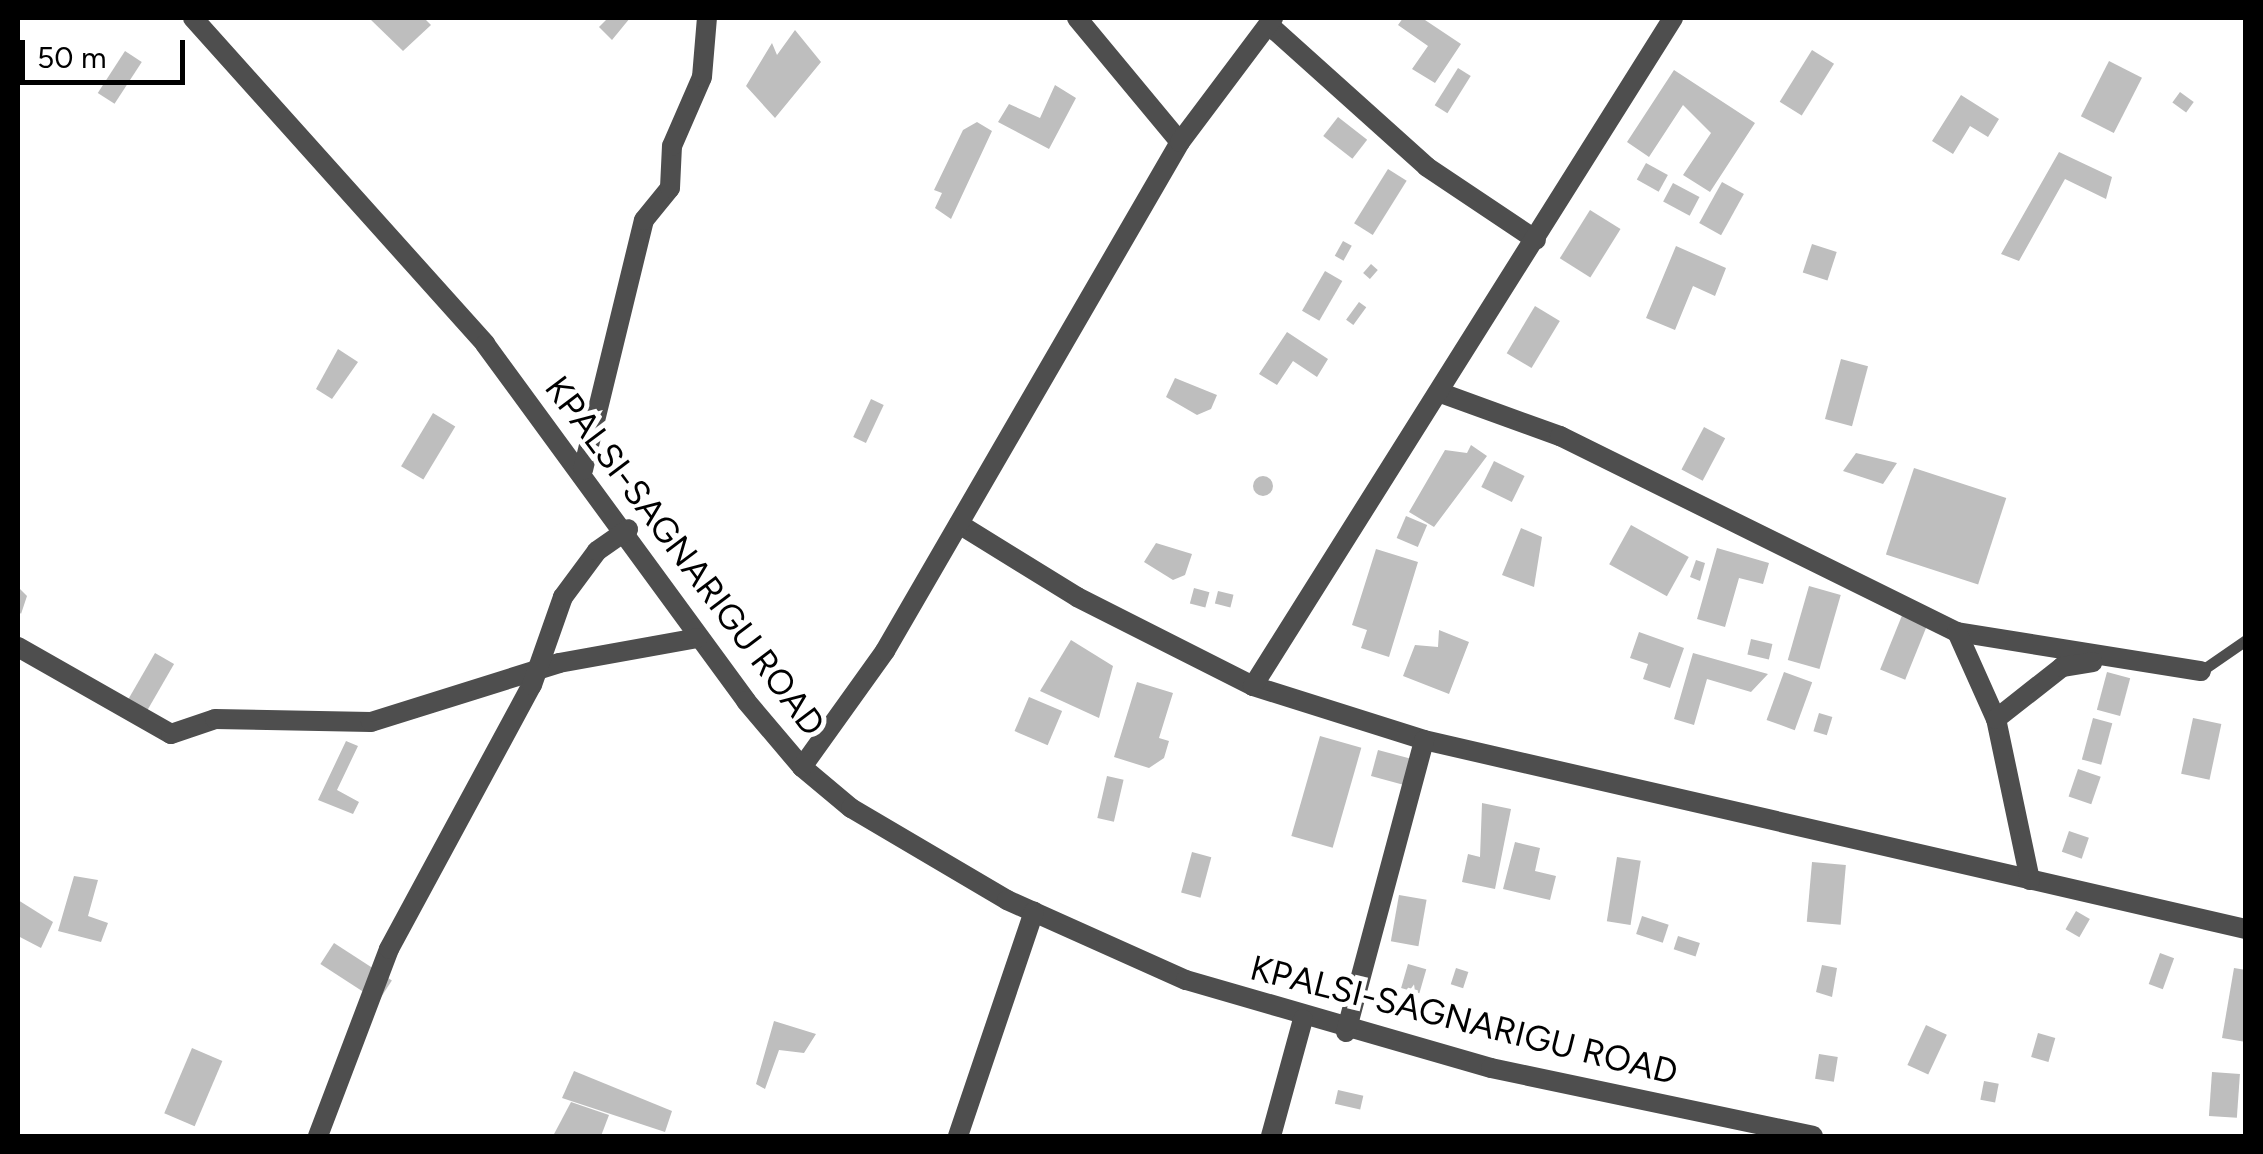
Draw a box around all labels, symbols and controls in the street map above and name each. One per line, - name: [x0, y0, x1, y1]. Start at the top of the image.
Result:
- scale bar: [25, 20, 190, 82]
- text: 50 m: [37, 39, 106, 76]
- street label: KPALSI-SAGNARIGU ROAD: [536, 368, 834, 744]
- street label: KPALSI-SAGNARIGU ROAD: [1246, 947, 1682, 1093]

